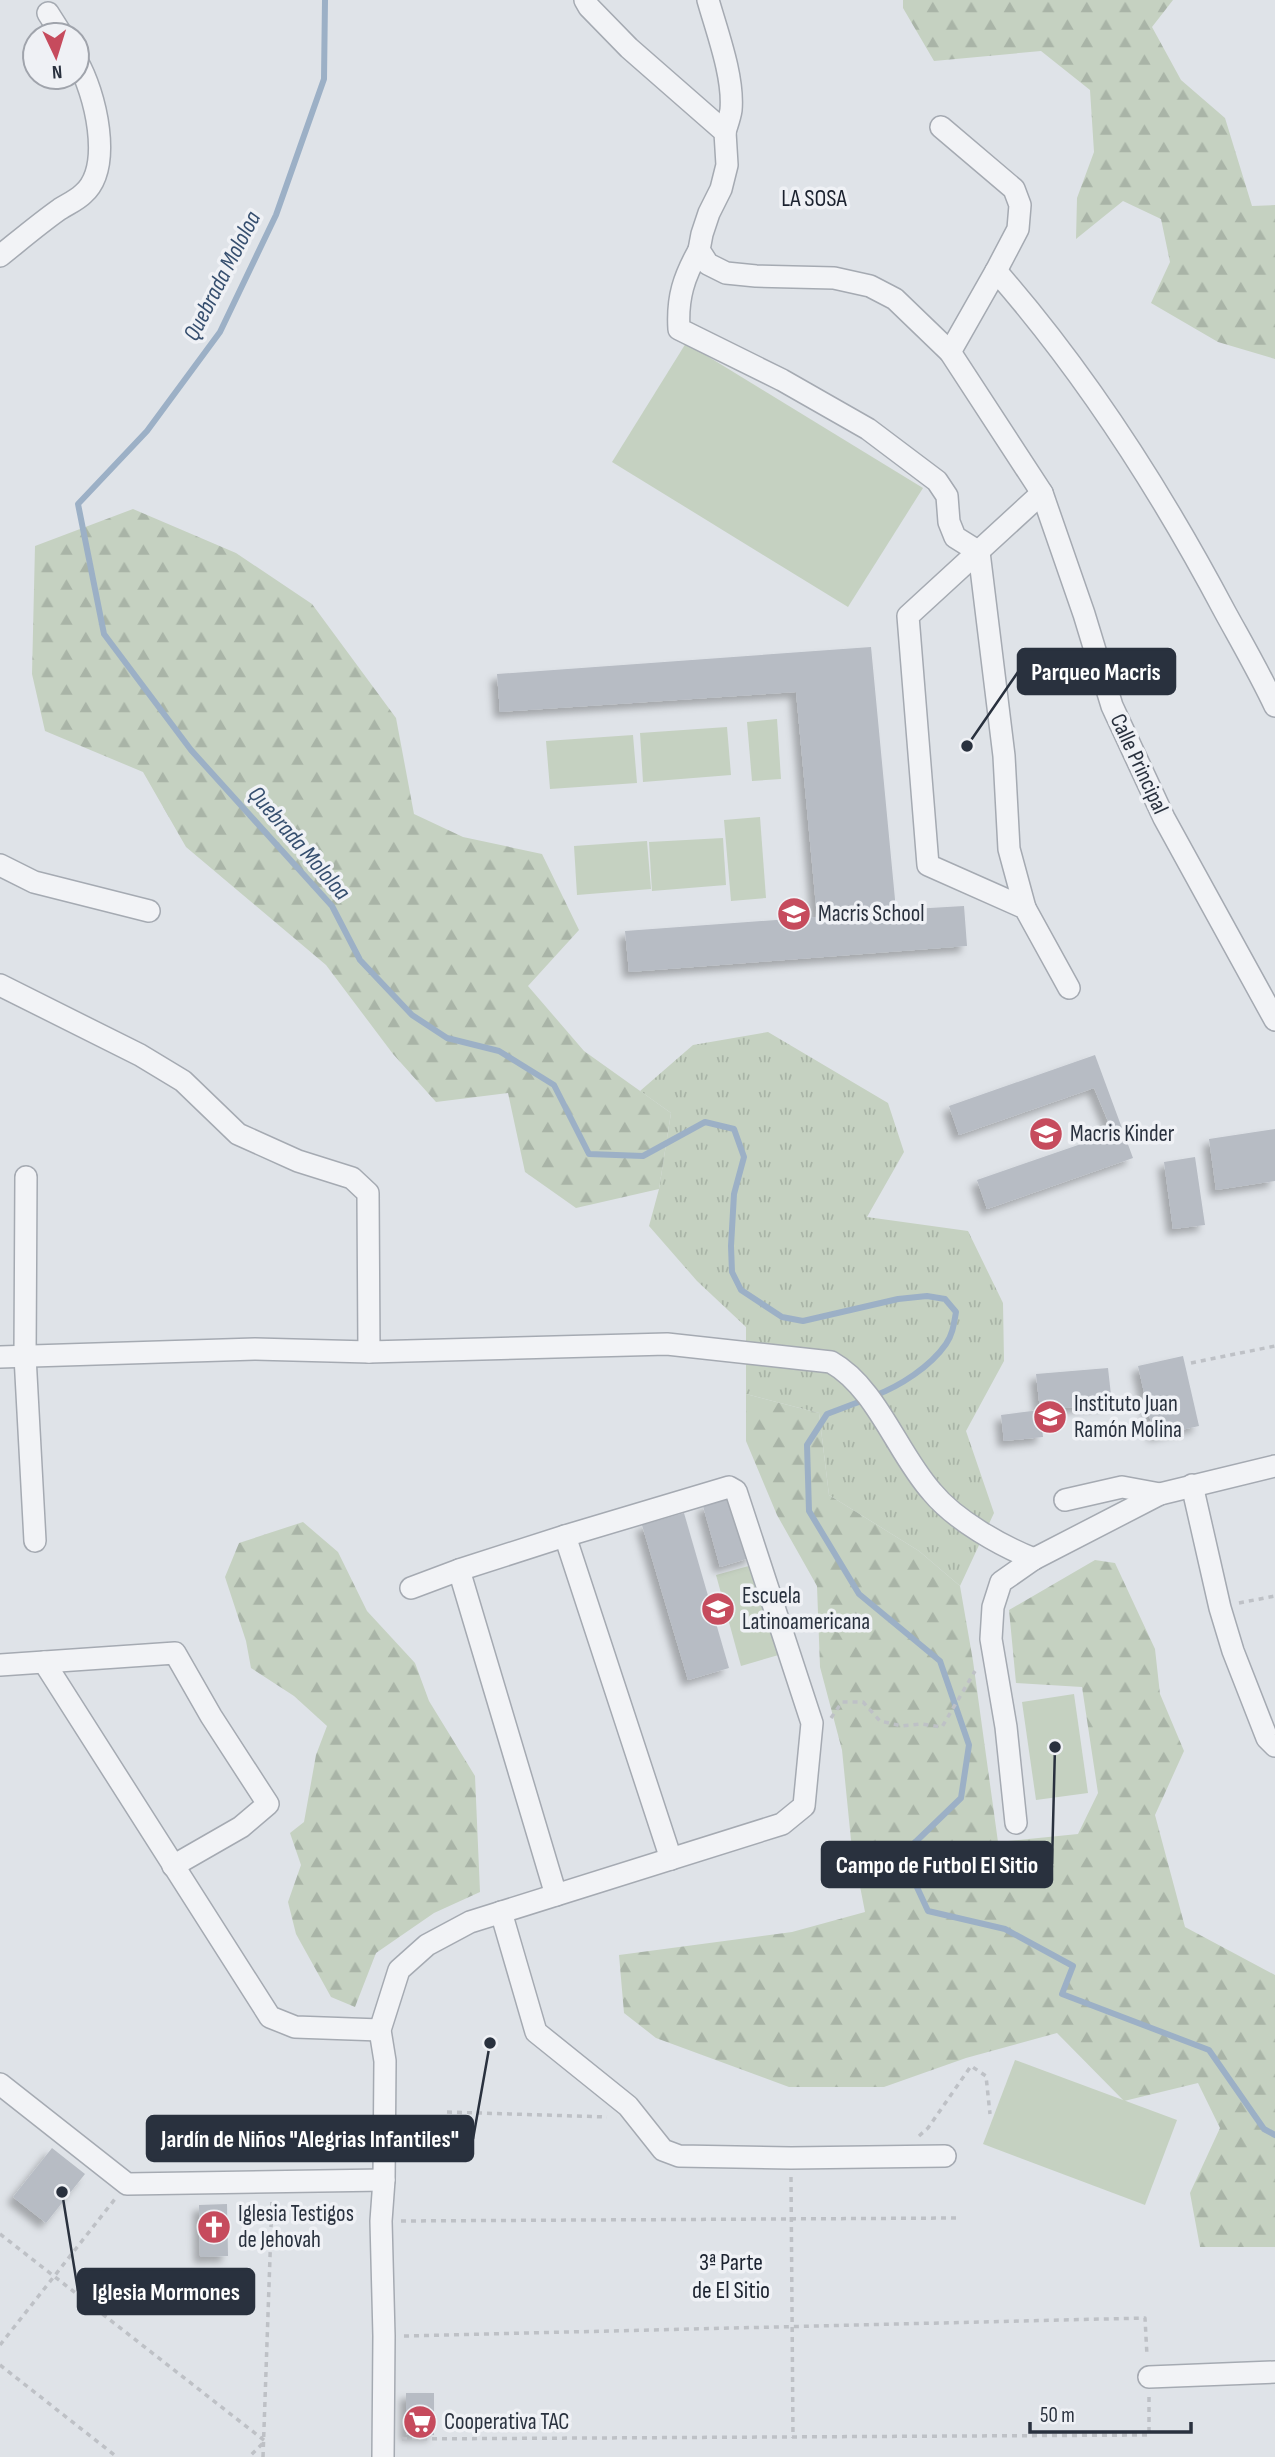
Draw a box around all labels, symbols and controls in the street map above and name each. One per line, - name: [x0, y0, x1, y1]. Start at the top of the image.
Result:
- north arrow: [21, 21, 91, 91]
- text: N: [51, 60, 63, 83]
- district label: LA SOSA: [781, 184, 848, 213]
- water label: Quebrada Mololoa: [177, 206, 267, 346]
- callout: Parqueo Macris: [1018, 649, 1175, 694]
- text: Parqueo Macris: [1031, 658, 1161, 687]
- street label: Calle Principal: [1104, 709, 1174, 819]
- water label: Quebrada Mololoa: [242, 780, 357, 906]
- school or university icon: Macris School: [775, 895, 813, 933]
- place label: Macris School: [818, 900, 925, 928]
- school or university icon: Macris Kinder: [1027, 1115, 1065, 1153]
- place label: Macris Kinder: [1070, 1120, 1175, 1148]
- place label: Instituto Juan Ramón Molina: [1074, 1390, 1182, 1444]
- school or university icon: Instituto Juan Ramón Molina: [1031, 1398, 1069, 1436]
- place label: Escuela Latinoamericana: [742, 1582, 870, 1636]
- school or university icon: Escuela Latinoamericana: [699, 1590, 737, 1628]
- callout: Campo de Futbol El Sitio: [822, 1842, 1052, 1887]
- text: Campo de Futbol El Sitio: [836, 1851, 1038, 1880]
- callout: Jardín de Niños "Alegrias Infantiles": [147, 2116, 473, 2161]
- text: Jardín de Niños "Alegrias Infantiles": [160, 2125, 459, 2154]
- place label: Iglesia Testigos de Jehovah: [238, 2200, 354, 2254]
- church icon: Iglesia Testigos de Jehovah: [195, 2208, 233, 2246]
- district label: 3ª Parte de El Sitio: [692, 2248, 770, 2305]
- callout: Iglesia Mormones: [78, 2269, 254, 2314]
- text: Iglesia Mormones: [92, 2278, 240, 2307]
- scale bar: [1030, 2390, 1191, 2434]
- supermarket icon: Cooperativa TAC: [401, 2403, 439, 2441]
- text: 50 m: [1040, 2403, 1075, 2428]
- place label: Cooperativa TAC: [444, 2408, 569, 2436]

